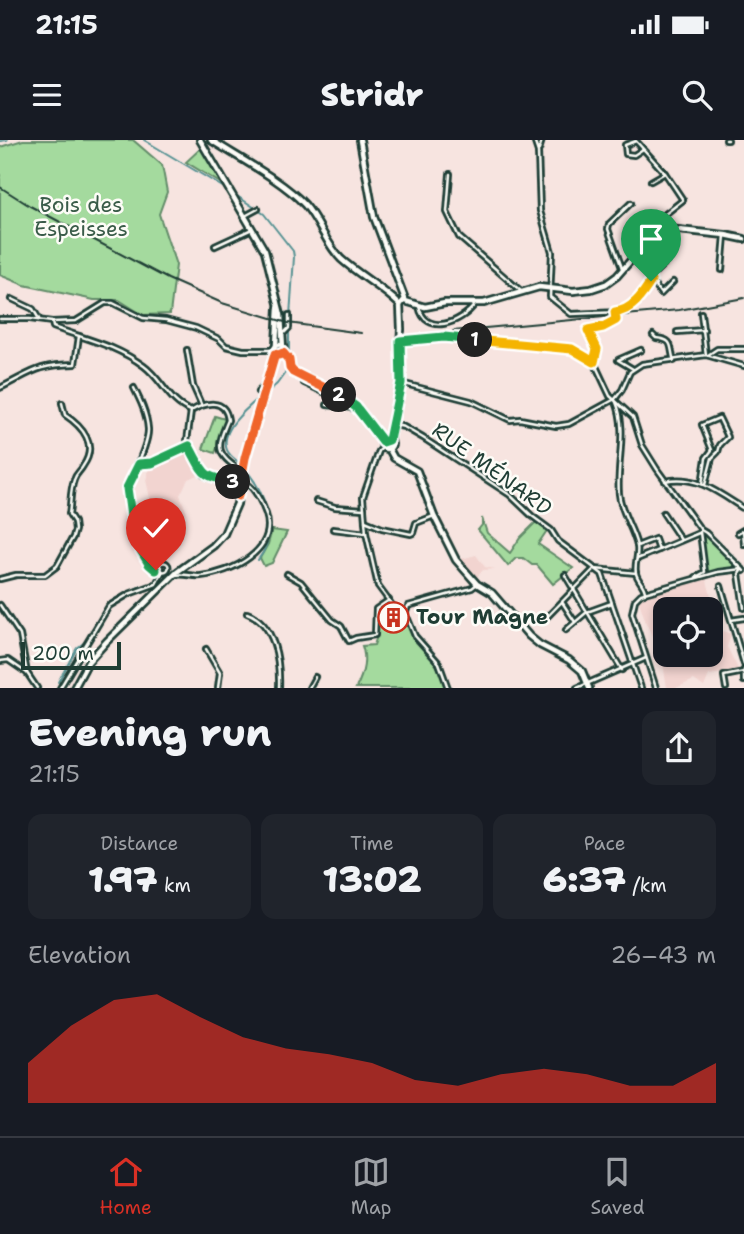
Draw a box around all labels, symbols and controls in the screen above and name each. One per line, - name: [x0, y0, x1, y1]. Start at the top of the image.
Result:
- text: 21:15: [35, 7, 98, 42]
- text: Stridr: [321, 73, 423, 116]
- icon: menu: [28, 76, 66, 114]
- icon: search: [678, 76, 716, 114]
- park label: Bois des Espeisses: [34, 191, 128, 243]
- pin: [621, 209, 681, 281]
- icon: arrive: [632, 220, 670, 258]
- pin: 1: [458, 322, 492, 358]
- text: 1: [470, 327, 479, 352]
- pin: 2: [322, 378, 356, 412]
- text: 2: [332, 382, 345, 407]
- street label: RUE MÉNARD: [426, 415, 558, 522]
- pin: 3: [216, 464, 250, 500]
- text: 3: [226, 469, 239, 494]
- pin: [126, 498, 186, 570]
- icon: check: [137, 509, 175, 547]
- map controls: [653, 597, 723, 667]
- button: locate: [653, 597, 723, 667]
- building icon: Tour Magne: [376, 600, 410, 634]
- place label: Tour Magne: [416, 603, 548, 631]
- scale bar: [21, 639, 121, 671]
- text: 200 m: [32, 641, 94, 666]
- text: Evening run: [28, 707, 271, 758]
- button: share: [642, 711, 716, 785]
- text: 21:15: [28, 759, 80, 789]
- text: Distance: [100, 831, 178, 856]
- text: Time: [350, 831, 394, 856]
- text: Pace: [584, 831, 626, 856]
- text: 1.97: [88, 856, 158, 903]
- text: 13:02: [322, 856, 422, 903]
- text: 6:37: [543, 856, 626, 903]
- text: km: [158, 873, 191, 898]
- text: /km: [626, 873, 667, 898]
- text: Elevation: [28, 940, 131, 970]
- text: 26–43 m: [610, 940, 716, 970]
- tab: Home: [100, 1153, 152, 1220]
- tab: Map: [351, 1153, 391, 1220]
- tab: Saved: [591, 1153, 644, 1220]

